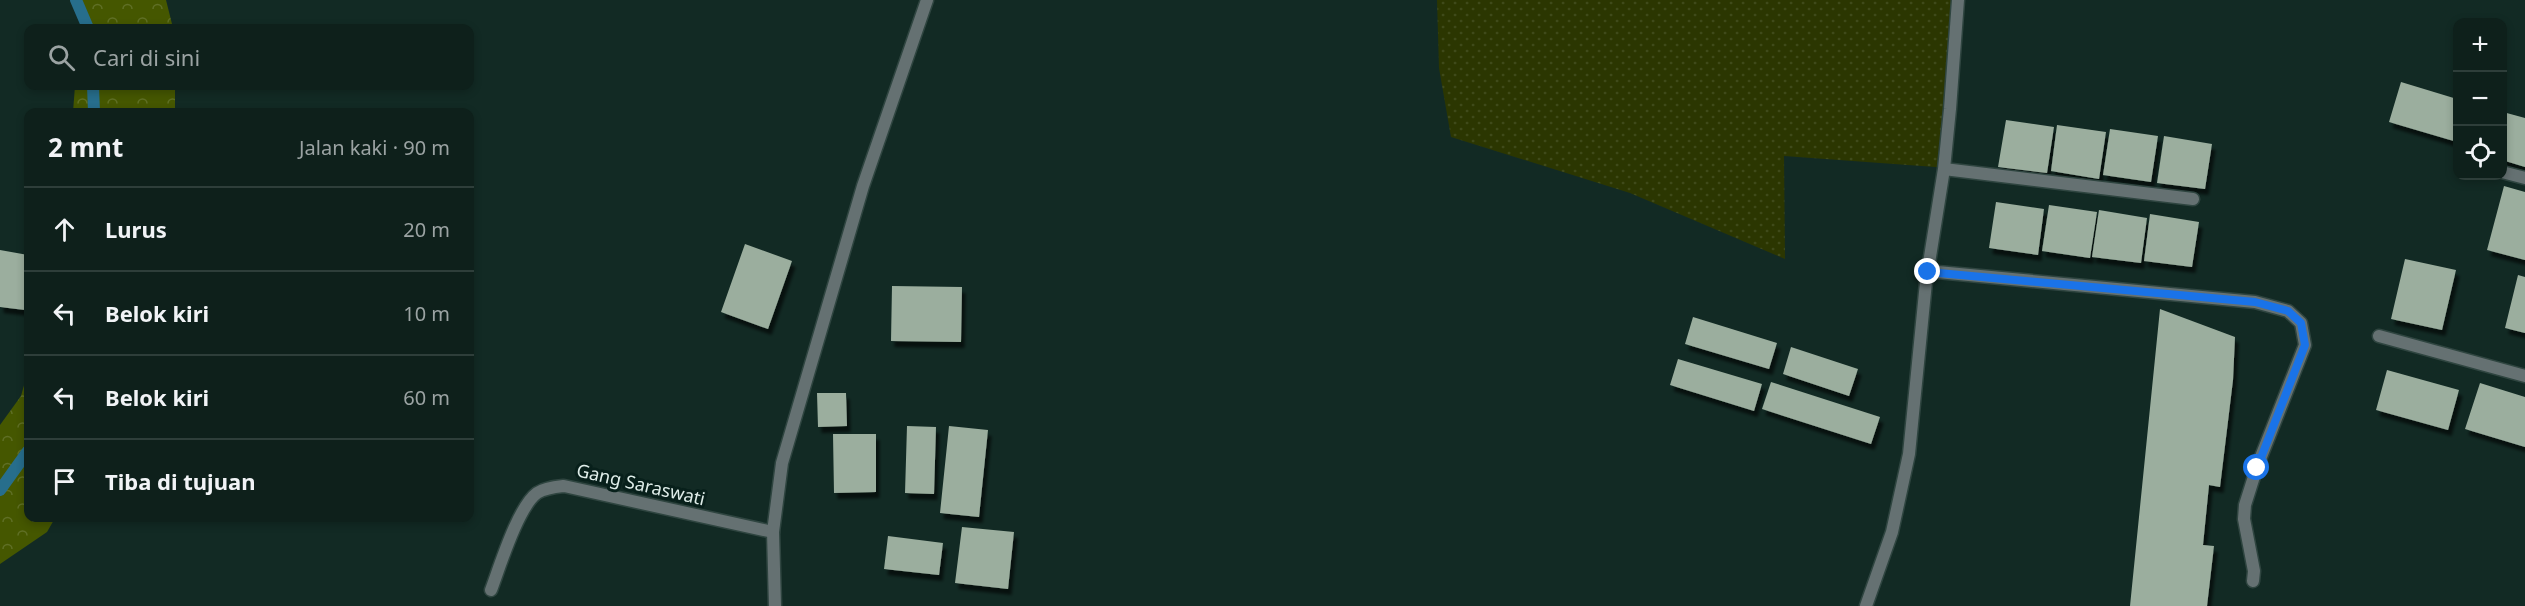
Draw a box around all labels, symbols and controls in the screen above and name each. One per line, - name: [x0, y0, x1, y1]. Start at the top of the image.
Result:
- map controls: [2453, 18, 2507, 180]
- button: +: [2453, 18, 2507, 72]
- search box: [24, 24, 474, 90]
- icon: search: [45, 41, 78, 74]
- text: Cari di sini: [93, 42, 200, 72]
- button: −: [2453, 72, 2507, 126]
- button: locate: [2453, 126, 2507, 180]
- text: 2 mnt: [48, 129, 123, 165]
- text: Jalan kaki · 90 m: [299, 134, 450, 161]
- icon: ahead: [48, 213, 81, 246]
- text: Lurus: [105, 214, 167, 244]
- text: 20 m: [403, 216, 450, 243]
- route end: [1914, 258, 1940, 284]
- icon: left: [48, 297, 81, 330]
- text: Belok kiri: [105, 298, 209, 328]
- text: 10 m: [403, 300, 450, 327]
- icon: left: [48, 381, 81, 414]
- text: Belok kiri: [105, 382, 209, 412]
- text: 60 m: [403, 384, 450, 411]
- route start: [2243, 454, 2269, 480]
- street label: Gang Saraswati: [574, 458, 708, 510]
- icon: arrive: [48, 465, 81, 498]
- text: Tiba di tujuan: [105, 466, 255, 496]

